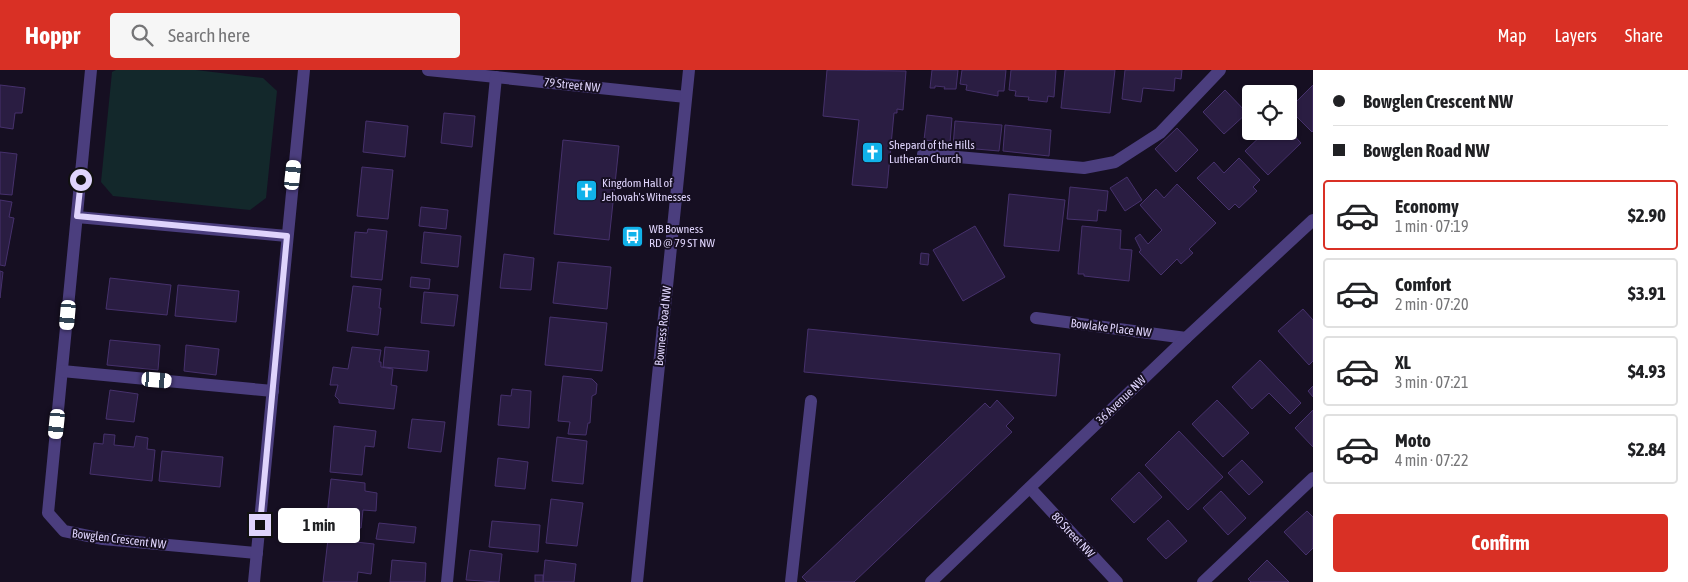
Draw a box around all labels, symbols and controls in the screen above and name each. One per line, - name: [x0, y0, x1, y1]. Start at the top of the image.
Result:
- search box: [110, 13, 460, 58]
- icon: search: [128, 21, 156, 49]
- text: Hoppr: [25, 22, 80, 49]
- text: Search here: [168, 24, 250, 46]
- text: Map: [1497, 25, 1526, 46]
- text: Layers: [1554, 25, 1597, 46]
- text: Share: [1625, 25, 1663, 46]
- street label: 79 Street NW: [543, 75, 601, 95]
- map controls: [1242, 85, 1297, 140]
- button: locate: [1242, 85, 1297, 140]
- text: Bowglen Crescent NW: [1363, 90, 1513, 112]
- place label: Shepard of the Hills Lutheran Church: [889, 138, 975, 166]
- text: Bowglen Road NW: [1363, 139, 1489, 161]
- church icon: Shepard of the Hills Lutheran Church: [861, 140, 885, 164]
- car: [283, 159, 302, 191]
- route start: [70, 169, 92, 191]
- place label: Kingdom Hall of Jehovah's Witnesses: [602, 176, 691, 204]
- church icon: Kingdom Hall of Jehovah's Witnesses: [574, 178, 598, 202]
- icon: car: [1335, 193, 1380, 238]
- text: Economy: [1395, 195, 1459, 217]
- text: $2.90: [1628, 204, 1666, 226]
- text: 1 min · 07:19: [1395, 217, 1468, 235]
- place label: WB Bowness RD @ 79 ST NW: [649, 222, 715, 250]
- bus stop icon: WB Bowness RD @ 79 ST NW: [621, 224, 645, 248]
- icon: car: [1335, 271, 1380, 316]
- text: Comfort: [1395, 273, 1451, 295]
- text: $3.91: [1628, 282, 1666, 304]
- street label: Bowness Road NW: [652, 285, 674, 367]
- text: 2 min · 07:20: [1395, 295, 1468, 313]
- car: [59, 299, 76, 331]
- street label: Bowlake Place NW: [1070, 316, 1152, 340]
- icon: car: [1335, 349, 1380, 394]
- text: XL: [1395, 351, 1411, 373]
- text: $4.93: [1628, 360, 1666, 382]
- car: [141, 371, 172, 389]
- street label: 36 Avenue NW: [1093, 373, 1149, 427]
- text: 3 min · 07:21: [1395, 373, 1468, 391]
- car: [47, 408, 66, 440]
- icon: car: [1335, 427, 1380, 472]
- text: Moto: [1395, 429, 1431, 451]
- text: $2.84: [1628, 438, 1666, 460]
- text: 4 min · 07:22: [1395, 451, 1468, 469]
- callout: 1 min: [278, 508, 360, 542]
- street label: 80 Street NW: [1049, 509, 1098, 561]
- route end: [249, 514, 271, 536]
- button: Confirm: [1333, 514, 1668, 572]
- text: 1 min: [303, 516, 335, 534]
- street label: Bowglen Crescent NW: [71, 526, 167, 552]

